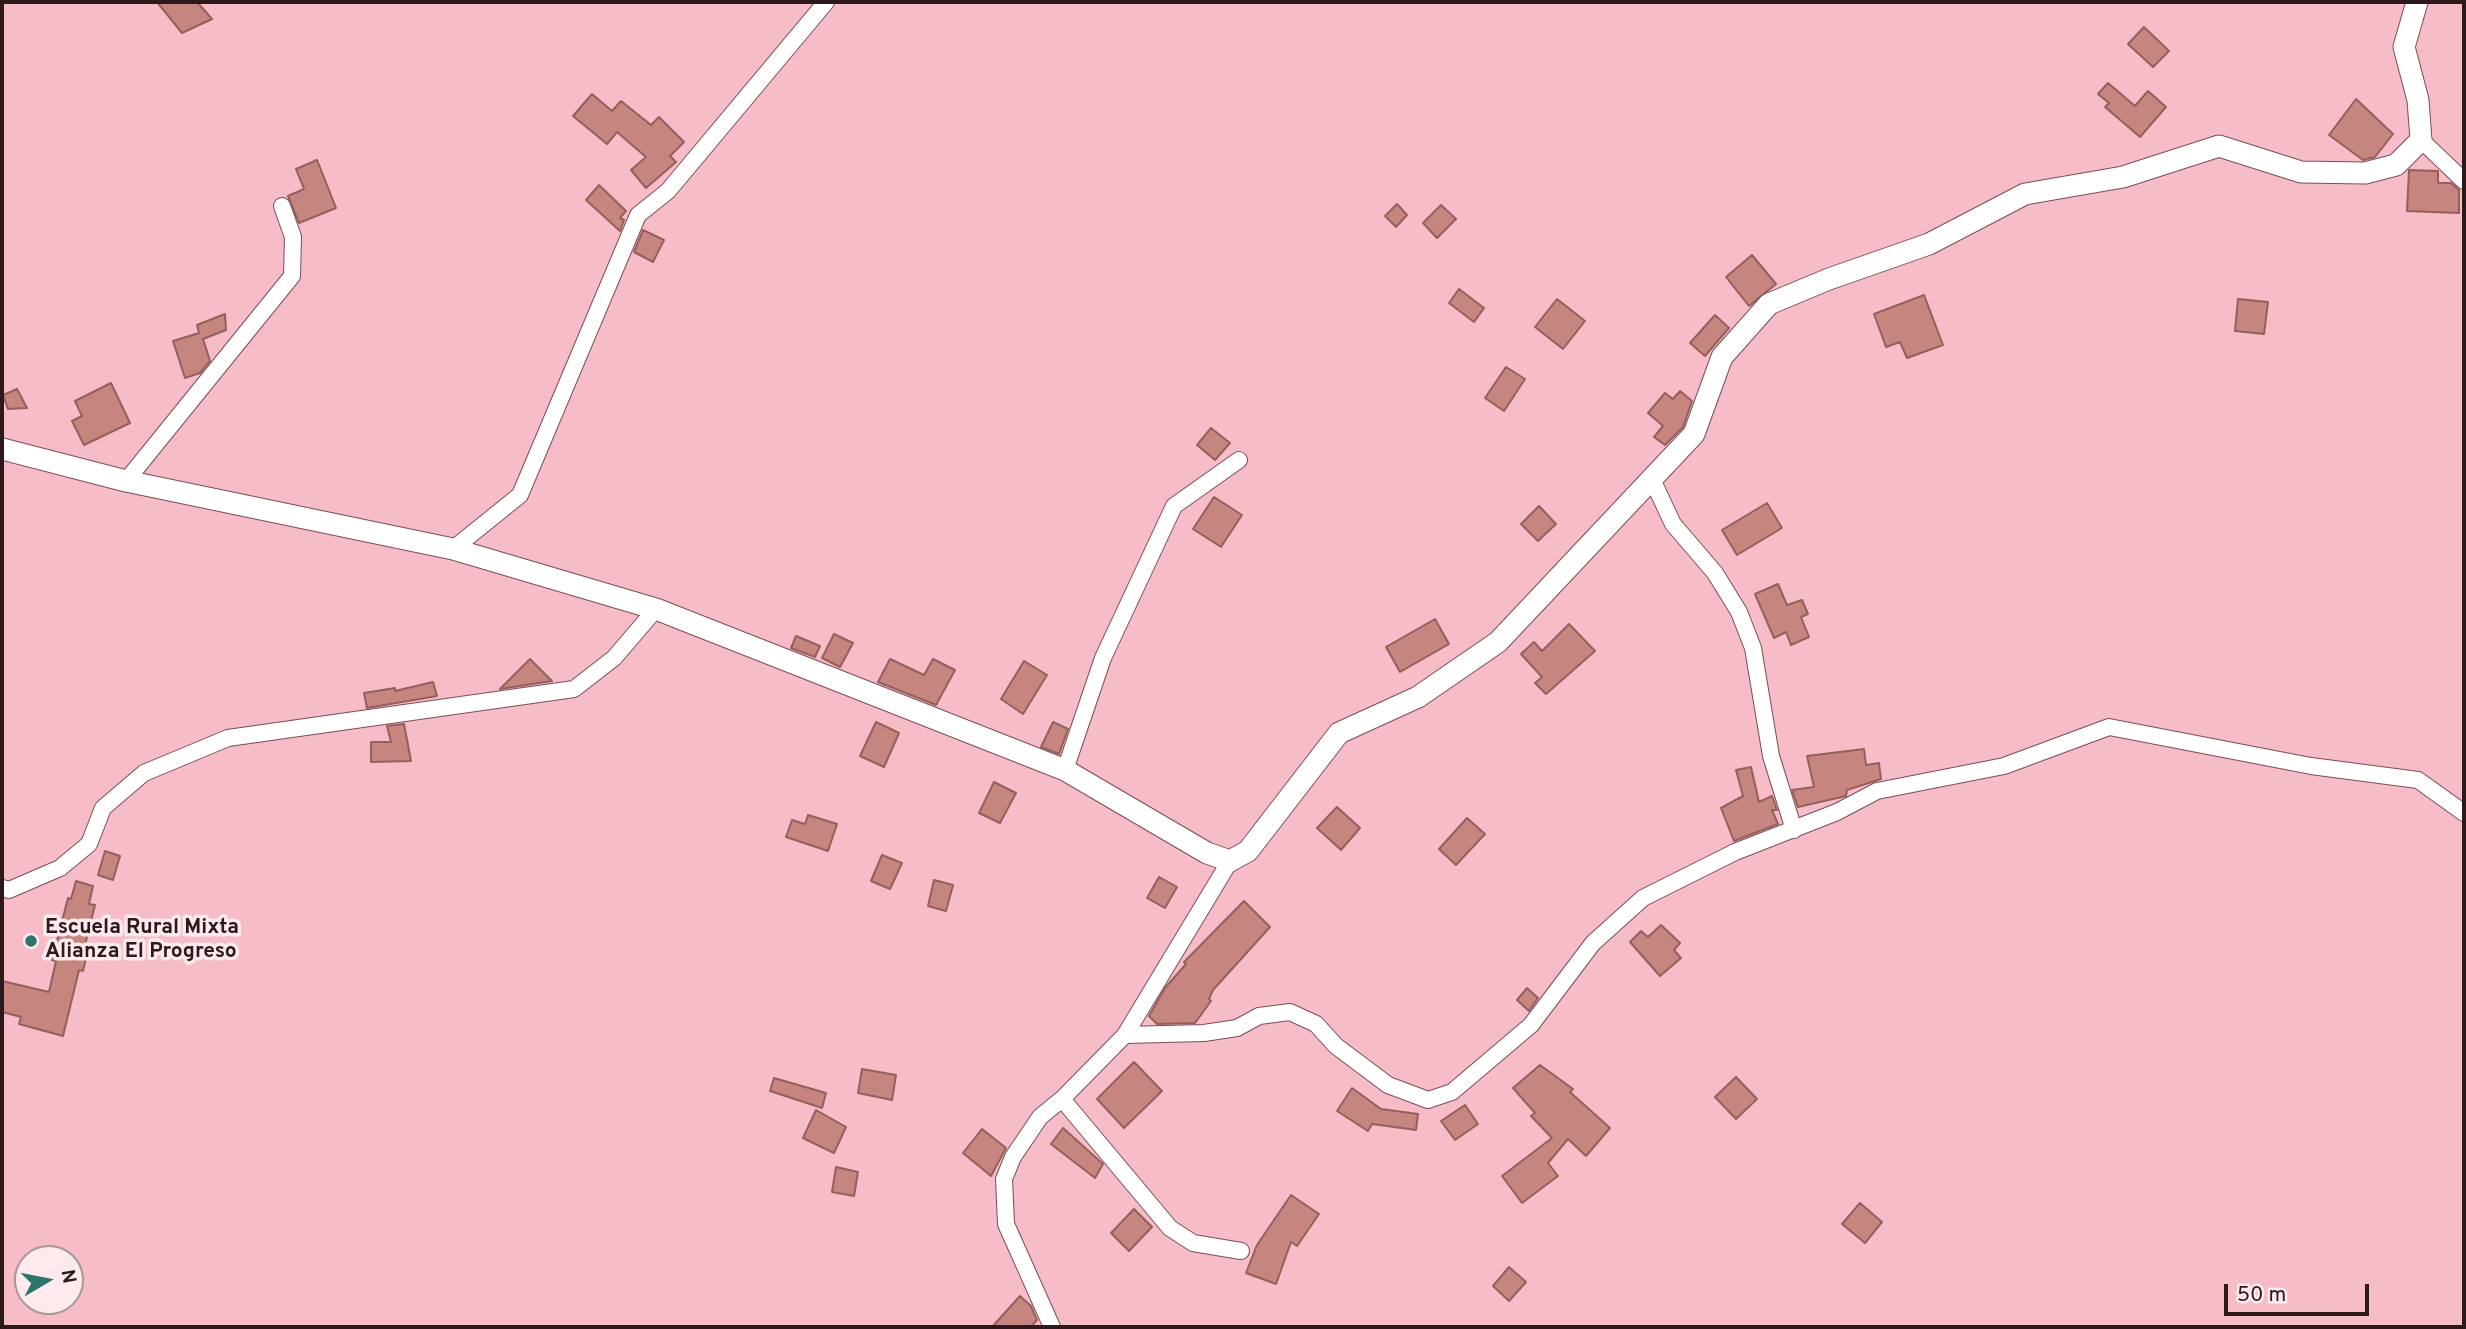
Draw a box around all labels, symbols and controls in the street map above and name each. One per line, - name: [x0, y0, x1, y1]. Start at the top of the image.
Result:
- place label: Escuela Rural Mixta Alianza El Progreso: [45, 916, 239, 966]
- marker: Escuela Rural Mixta Alianza El Progreso: [23, 933, 39, 949]
- north arrow: [14, 1245, 84, 1315]
- text: N: [55, 1268, 81, 1286]
- scale bar: [2228, 1270, 2373, 1314]
- text: 50 m: [2237, 1282, 2286, 1309]

